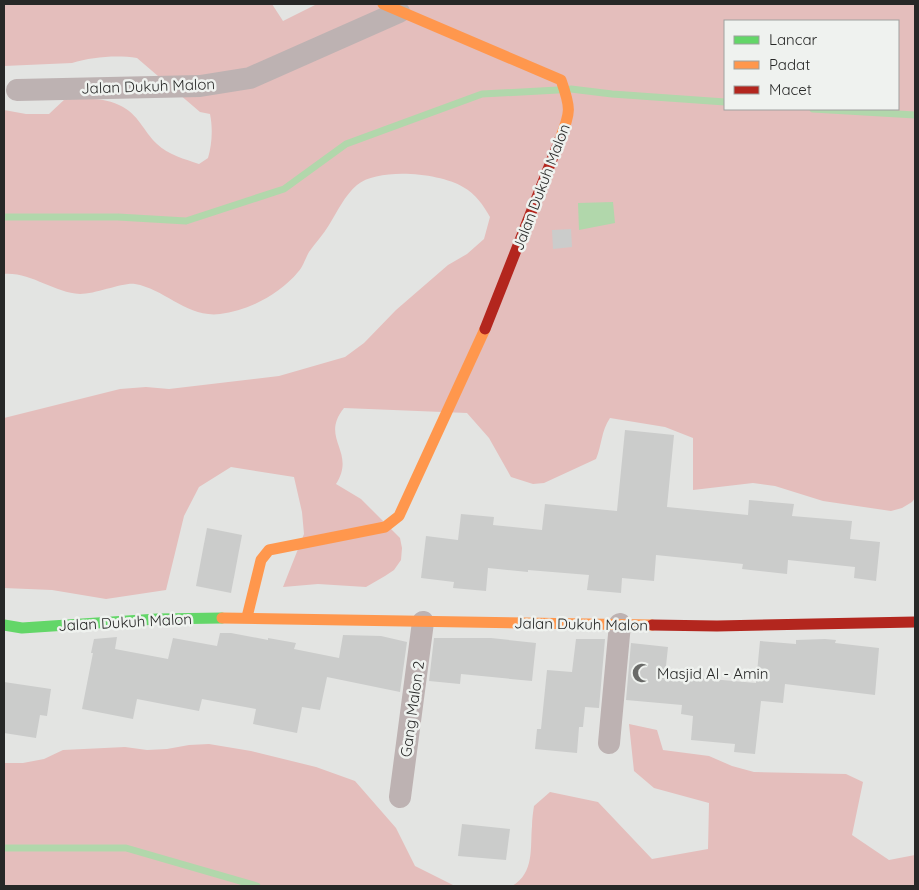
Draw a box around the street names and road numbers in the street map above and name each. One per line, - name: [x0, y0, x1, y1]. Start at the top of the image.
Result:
- street label: Jalan Dukuh Malon: [81, 74, 215, 98]
- street label: Jalan Dukuh Malon: [508, 121, 574, 253]
- street label: Jalan Dukuh Malon: [58, 609, 192, 635]
- street label: Jalan Dukuh Malon: [514, 613, 648, 635]
- street label: Gang Malon 2: [396, 660, 428, 758]

